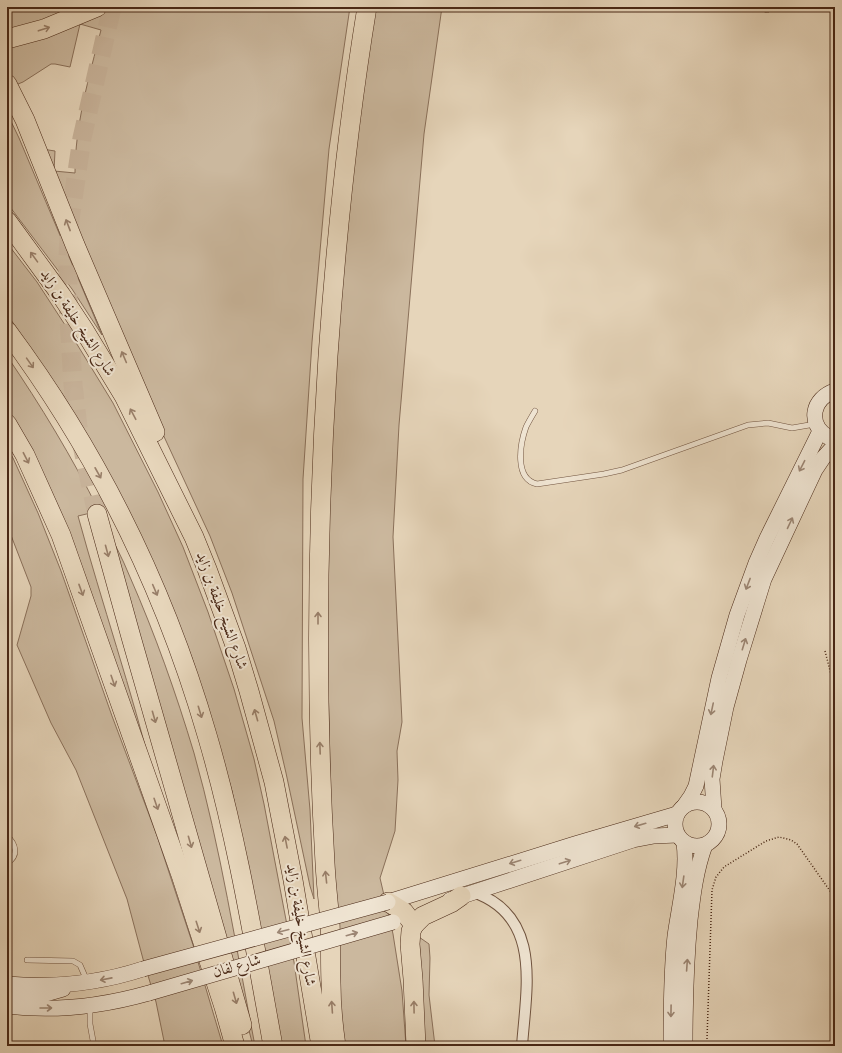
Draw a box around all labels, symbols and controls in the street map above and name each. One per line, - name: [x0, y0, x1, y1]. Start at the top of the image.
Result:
- one-way arrow: [38, 25, 51, 32]
- one-way arrow: [63, 219, 71, 231]
- one-way arrow: [30, 252, 38, 263]
- street label: شارع الشيخ خليفة بن زايد: [33, 265, 120, 382]
- one-way arrow: [119, 352, 127, 364]
- one-way arrow: [26, 357, 34, 368]
- one-way arrow: [129, 408, 137, 420]
- one-way arrow: [23, 451, 30, 463]
- one-way arrow: [798, 459, 805, 471]
- one-way arrow: [95, 467, 103, 479]
- one-way arrow: [787, 517, 794, 529]
- one-way arrow: [104, 545, 111, 558]
- street label: شارع الشيخ خليفة بن زايد: [188, 549, 252, 673]
- one-way arrow: [744, 578, 752, 590]
- one-way arrow: [152, 583, 160, 595]
- one-way arrow: [78, 584, 85, 597]
- one-way arrow: [314, 612, 322, 625]
- one-way arrow: [741, 638, 748, 651]
- one-way arrow: [110, 675, 118, 687]
- one-way arrow: [708, 702, 716, 715]
- one-way arrow: [197, 705, 204, 718]
- one-way arrow: [252, 709, 259, 722]
- one-way arrow: [151, 710, 158, 723]
- one-way arrow: [316, 742, 324, 755]
- one-way arrow: [710, 765, 717, 778]
- one-way arrow: [153, 797, 160, 810]
- one-way arrow: [634, 822, 647, 829]
- one-way arrow: [187, 835, 194, 848]
- one-way arrow: [282, 836, 290, 849]
- one-way arrow: [558, 858, 571, 865]
- one-way arrow: [509, 859, 522, 866]
- street label: شارع الشيخ خليفة بن زايد: [278, 862, 320, 988]
- one-way arrow: [322, 871, 330, 884]
- one-way arrow: [679, 875, 687, 888]
- one-way arrow: [195, 921, 202, 934]
- one-way arrow: [277, 928, 290, 935]
- one-way arrow: [345, 930, 358, 937]
- street label: شارع لفان: [210, 950, 264, 985]
- one-way arrow: [683, 959, 690, 972]
- one-way arrow: [100, 975, 113, 983]
- one-way arrow: [180, 978, 193, 985]
- one-way arrow: [232, 992, 239, 1005]
- one-way arrow: [328, 1001, 336, 1014]
- one-way arrow: [410, 1001, 418, 1014]
- one-way arrow: [39, 1004, 52, 1012]
- one-way arrow: [667, 1004, 675, 1017]

